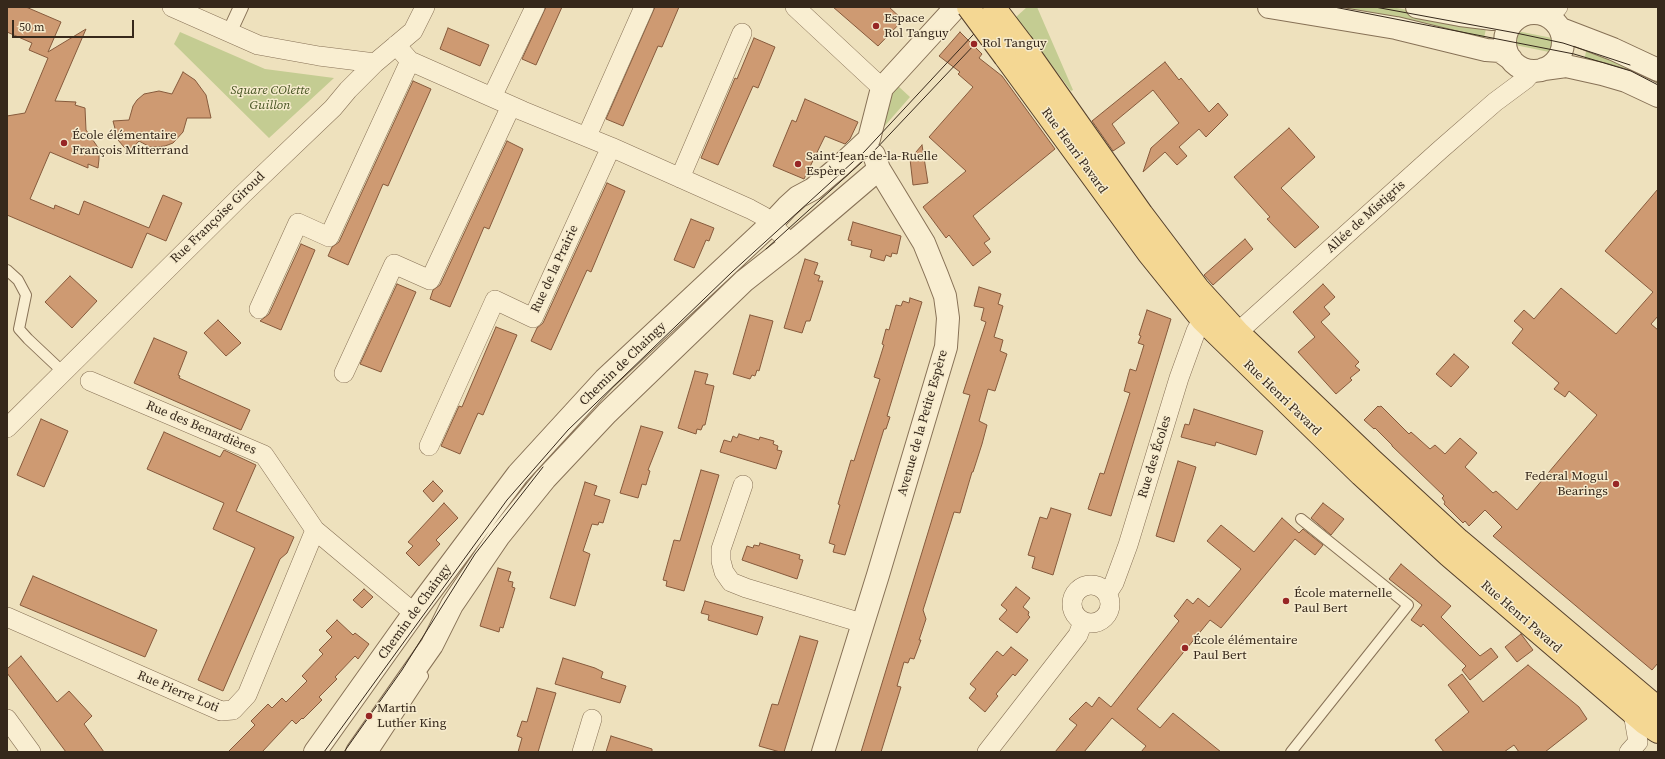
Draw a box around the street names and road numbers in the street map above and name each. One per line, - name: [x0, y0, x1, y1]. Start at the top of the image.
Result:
- street label: Rue Henri Pavard: [1038, 105, 1110, 197]
- street label: Rue Françoise Giroud: [168, 169, 268, 267]
- street label: Allée de Mistigris: [1323, 177, 1409, 257]
- street label: Rue de la Prairie: [528, 223, 582, 315]
- street label: Chemin de Chaingy: [577, 319, 669, 409]
- street label: Avenue de la Petite Espère: [895, 348, 951, 498]
- street label: Rue Henri Pavard: [1240, 357, 1324, 439]
- street label: Rue des Benardières: [144, 398, 258, 458]
- street label: Rue des Écoles: [1135, 414, 1175, 500]
- street label: Chemin de Chaingy: [375, 561, 455, 663]
- street label: Rue Henri Pavard: [1477, 578, 1565, 656]
- street label: Rue Pierre Loti: [135, 668, 221, 716]

